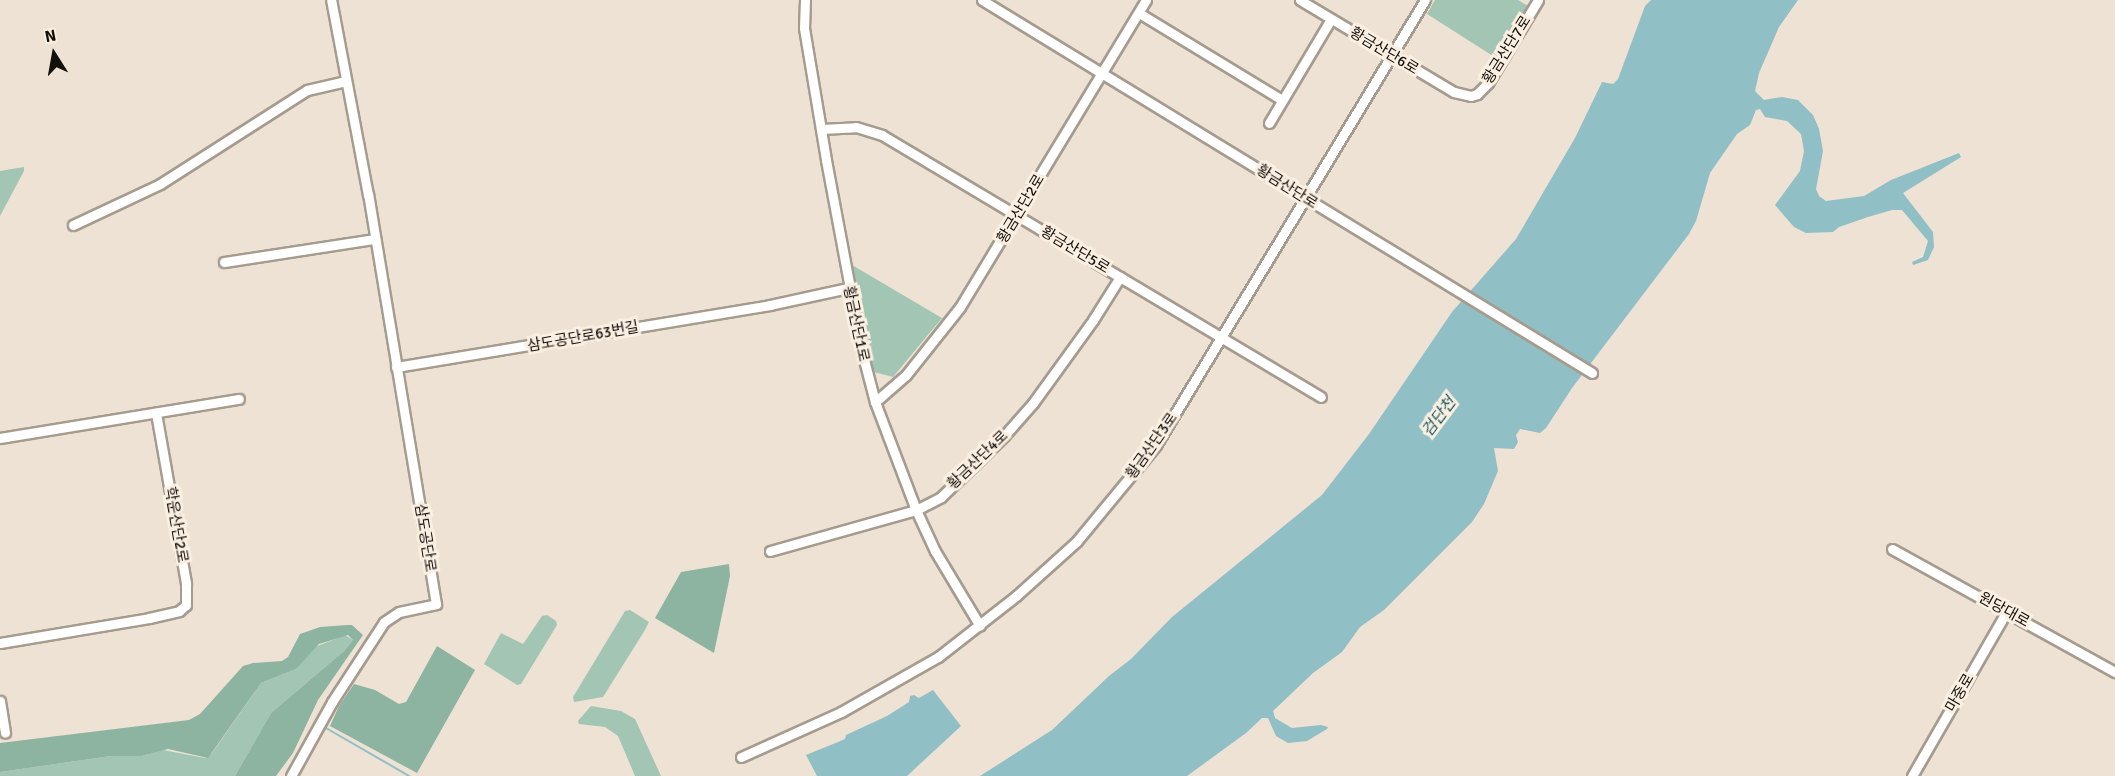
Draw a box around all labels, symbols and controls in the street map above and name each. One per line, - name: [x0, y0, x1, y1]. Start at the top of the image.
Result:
- street label: 황금산단7로: [1479, 13, 1535, 87]
- street label: 황금산단6로: [1346, 23, 1422, 79]
- north arrow: [24, 24, 84, 84]
- text: N: [43, 25, 58, 47]
- street label: 황금산단로: [1253, 161, 1321, 213]
- street label: 황금산단2로: [993, 171, 1049, 247]
- street label: 황금산단5로: [1037, 222, 1113, 278]
- street label: 황금산단1로: [839, 284, 873, 364]
- street label: 삼도공단로63번길: [526, 318, 640, 356]
- water label: 검단천: [1418, 394, 1460, 440]
- street label: 황금산단3로: [1123, 409, 1181, 483]
- street label: 황금산단4로: [944, 427, 1012, 493]
- street label: 학운산단2로: [160, 485, 192, 565]
- street label: 삼도공단로: [411, 503, 439, 573]
- street label: 원당대로: [1975, 589, 2033, 631]
- street label: 마중로: [1942, 671, 1978, 715]

